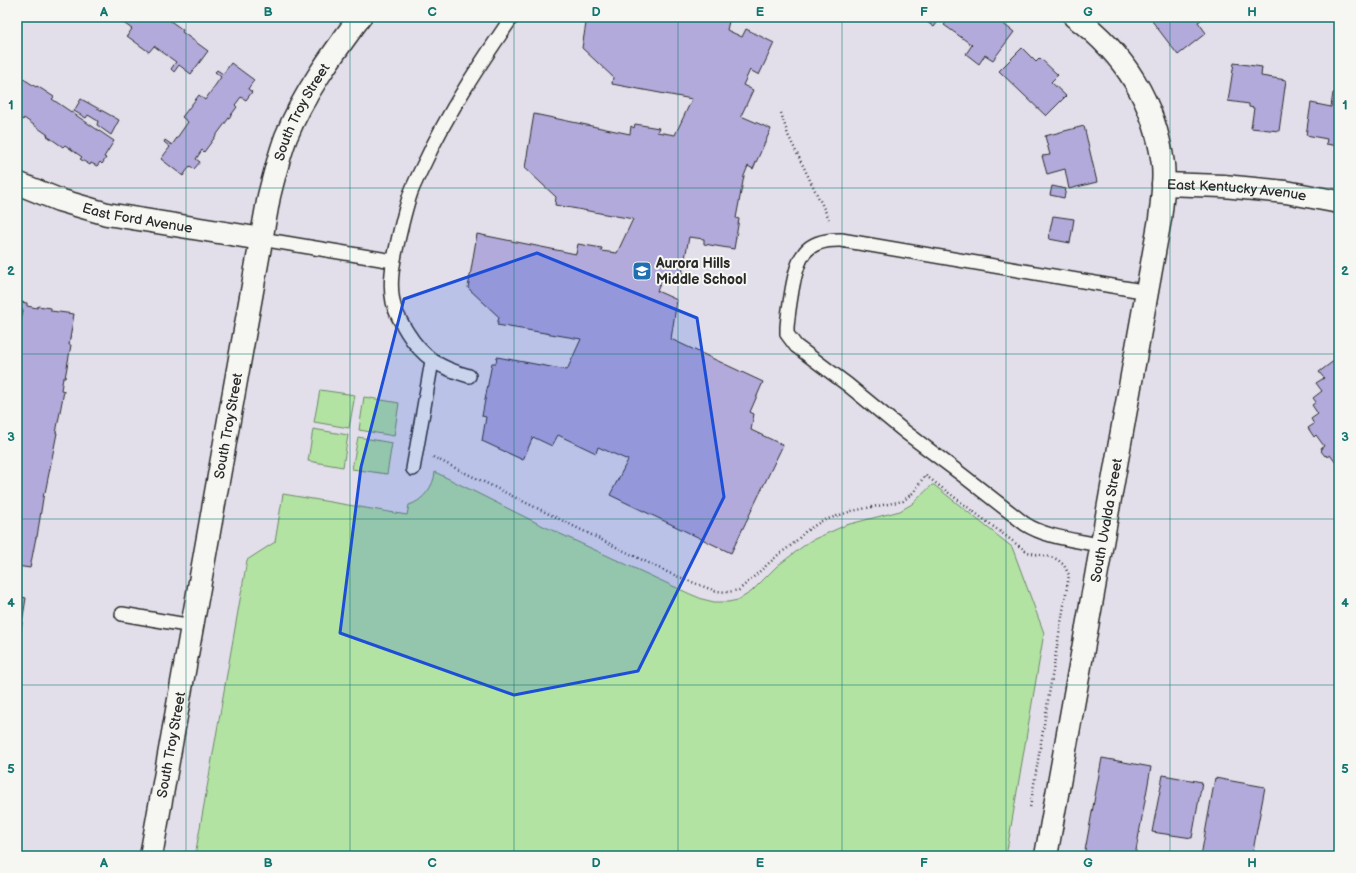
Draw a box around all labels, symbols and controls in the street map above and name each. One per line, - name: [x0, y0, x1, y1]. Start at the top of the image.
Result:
- text: A: [99, 4, 108, 20]
- text: B: [263, 4, 273, 20]
- text: C: [427, 4, 437, 20]
- text: D: [591, 4, 601, 20]
- text: E: [756, 4, 765, 20]
- text: F: [920, 4, 928, 20]
- text: G: [1083, 4, 1093, 20]
- text: H: [1247, 4, 1257, 20]
- street label: South Troy Street: [271, 60, 334, 163]
- text: 1: [8, 97, 14, 113]
- text: 1: [1342, 97, 1348, 113]
- street label: East Kentucky Avenue: [1167, 176, 1308, 205]
- street label: East Ford Avenue: [80, 199, 194, 237]
- place label: Aurora Hills Middle School: [655, 255, 746, 288]
- school or university icon: Aurora Hills Middle School: [631, 260, 653, 282]
- text: 2: [7, 263, 15, 279]
- text: 2: [1341, 263, 1349, 279]
- street label: South Troy Street: [211, 371, 246, 480]
- text: 3: [7, 429, 15, 445]
- text: 3: [1341, 429, 1349, 445]
- street label: South Uvalda Street: [1087, 456, 1126, 584]
- text: 4: [7, 595, 15, 611]
- text: 4: [1341, 595, 1349, 611]
- street label: South Troy Street: [154, 690, 189, 799]
- text: 5: [7, 761, 15, 777]
- text: 5: [1341, 761, 1349, 777]
- text: A: [99, 855, 108, 871]
- text: B: [263, 855, 273, 871]
- text: C: [427, 855, 437, 871]
- text: D: [591, 855, 601, 871]
- text: E: [756, 855, 765, 871]
- text: F: [920, 855, 928, 871]
- text: G: [1083, 855, 1093, 871]
- text: H: [1247, 855, 1257, 871]

